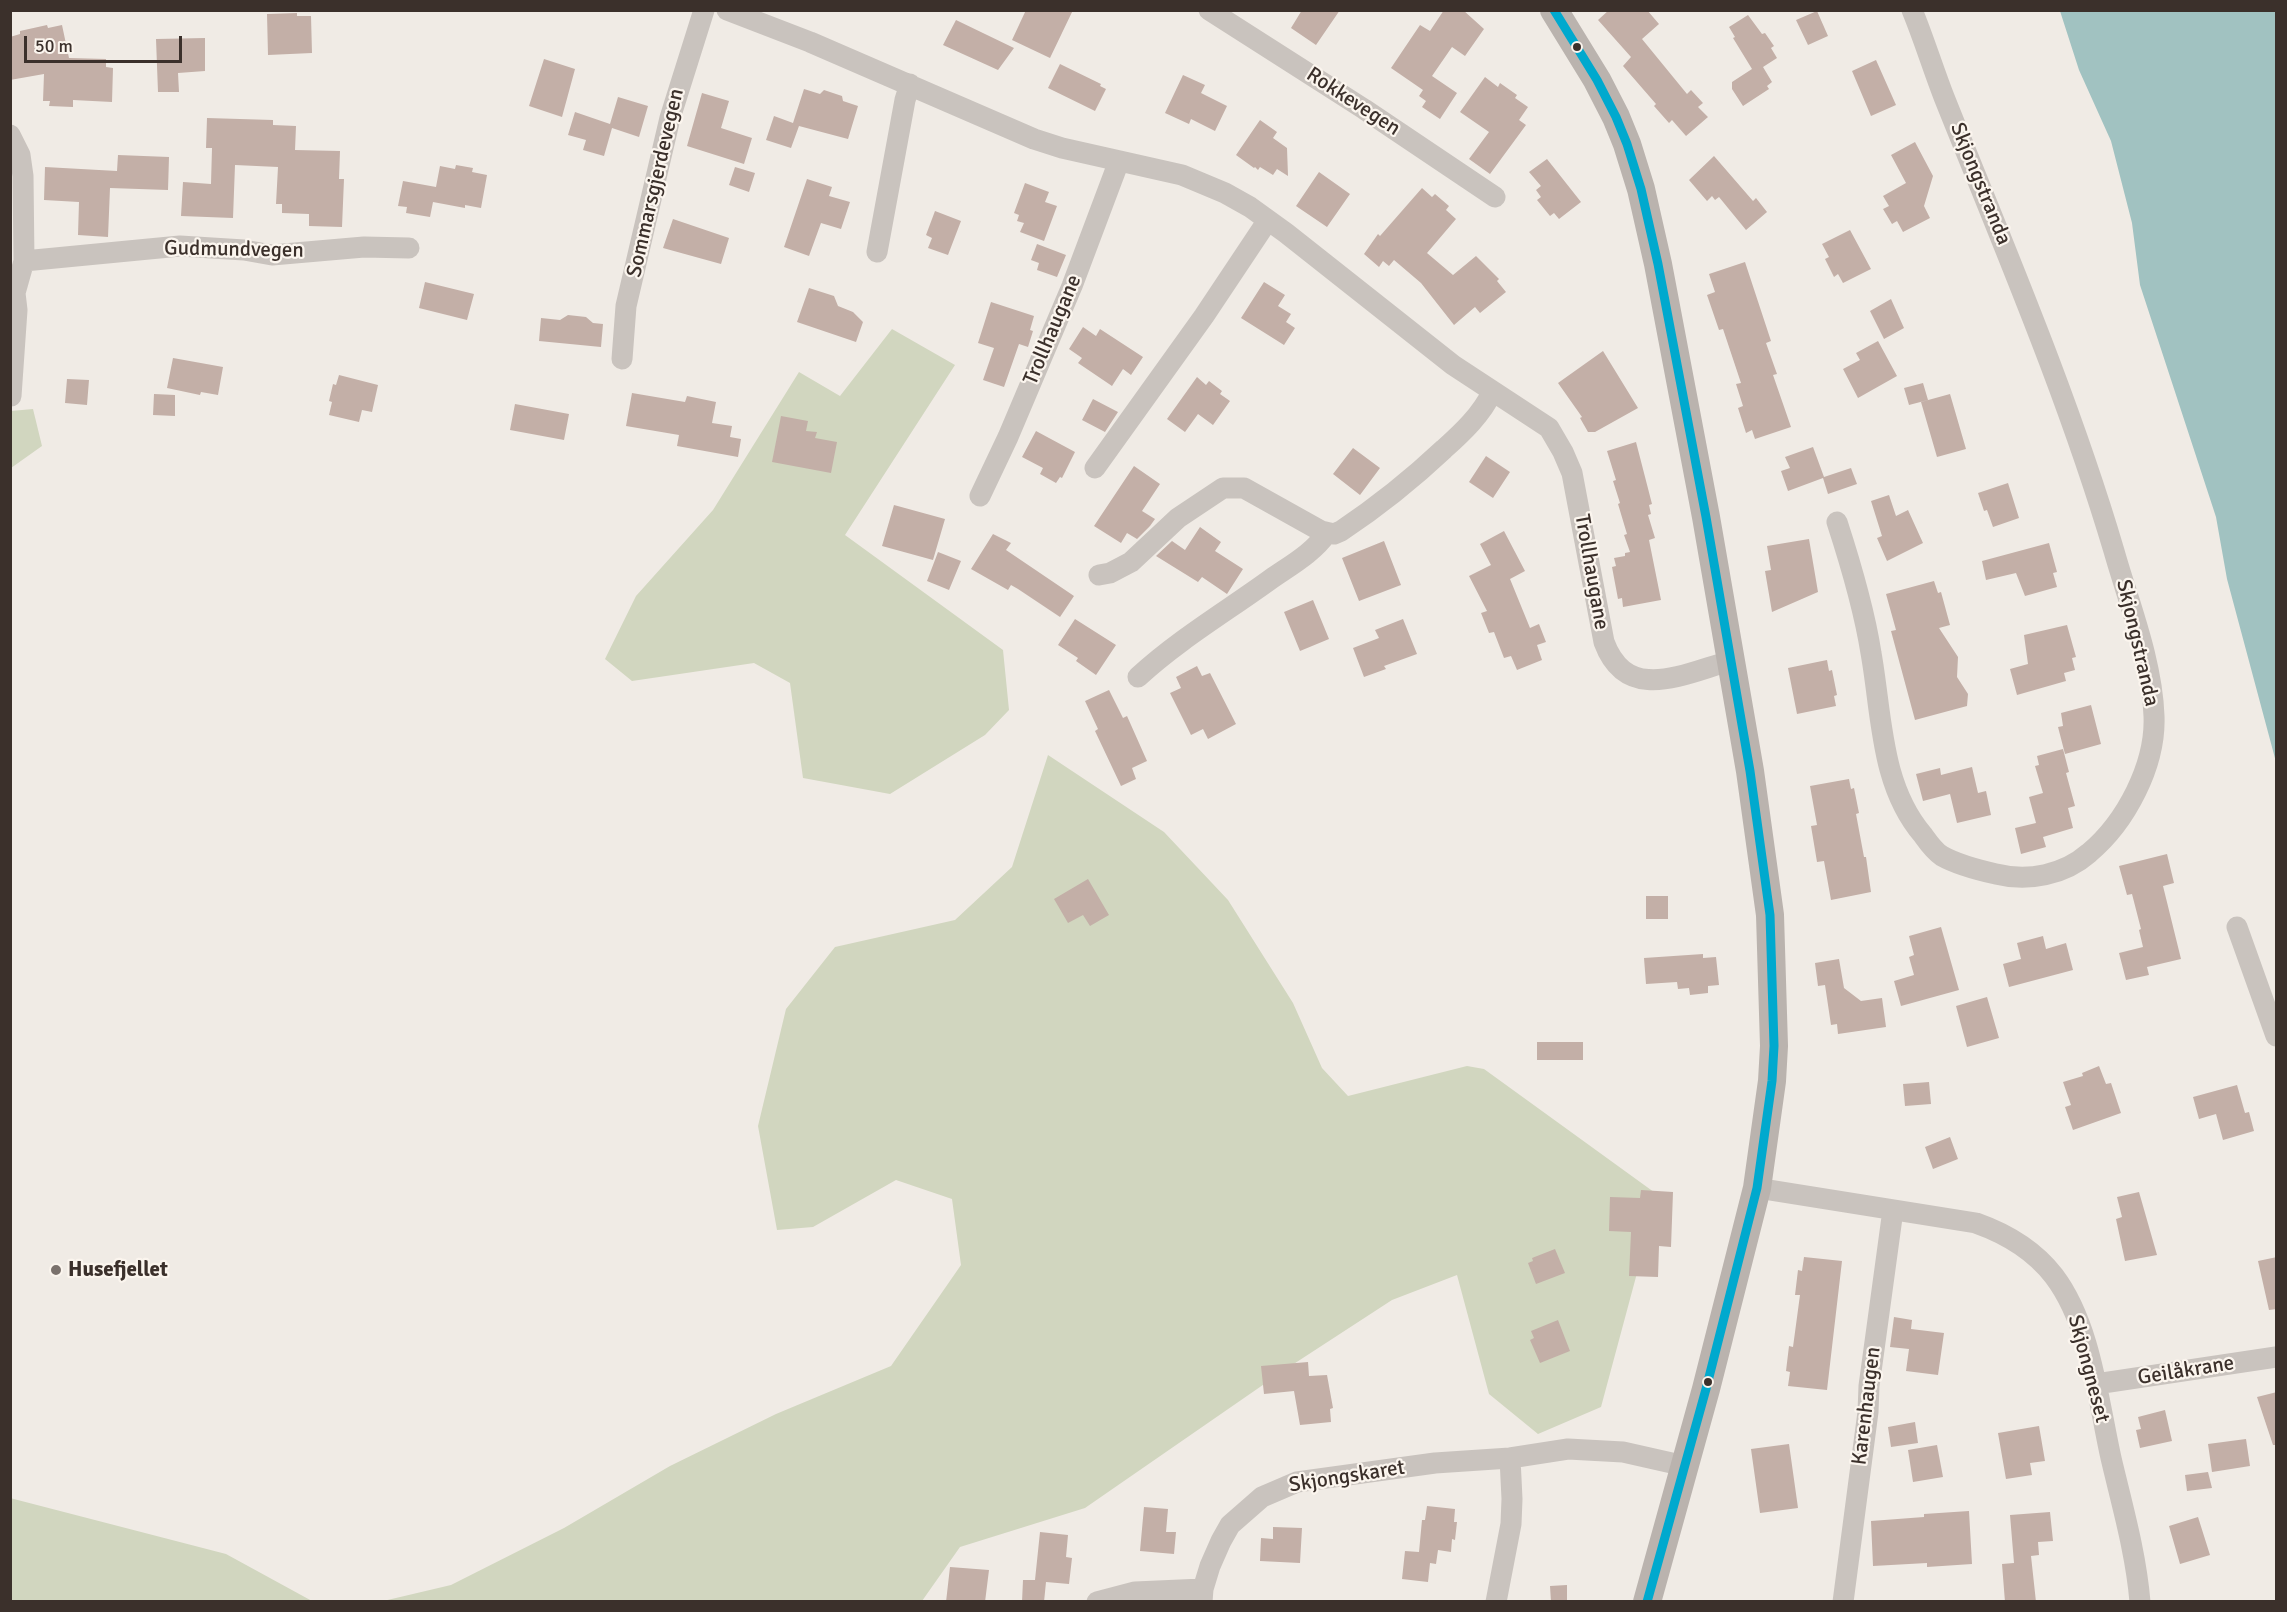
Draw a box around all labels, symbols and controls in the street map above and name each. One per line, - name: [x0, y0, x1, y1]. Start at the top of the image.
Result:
- scale bar: [27, 24, 184, 62]
- text: 50 m: [35, 35, 73, 57]
- unlabelled marker: [1571, 41, 1583, 53]
- street label: Rokkevegen: [1301, 62, 1405, 142]
- street label: Sommarsgjerdevegen: [622, 86, 690, 280]
- street label: Skjongstranda: [1944, 119, 2016, 249]
- street label: Gudmundvegen: [164, 236, 304, 264]
- street label: Trollhaugane: [1019, 271, 1087, 389]
- street label: Trollhaugane: [1568, 512, 1614, 632]
- street label: Skjongstranda: [2110, 577, 2164, 709]
- place label: Husefjellet: [68, 1257, 168, 1283]
- marker: Husefjellet: [49, 1263, 63, 1277]
- street label: Skjongneset: [2062, 1312, 2114, 1426]
- street label: Karenhaugen: [1847, 1345, 1887, 1467]
- street label: Geilåkrane: [2136, 1351, 2236, 1391]
- unlabelled marker: [1702, 1376, 1714, 1388]
- street label: Skjongskaret: [1287, 1455, 1407, 1499]

